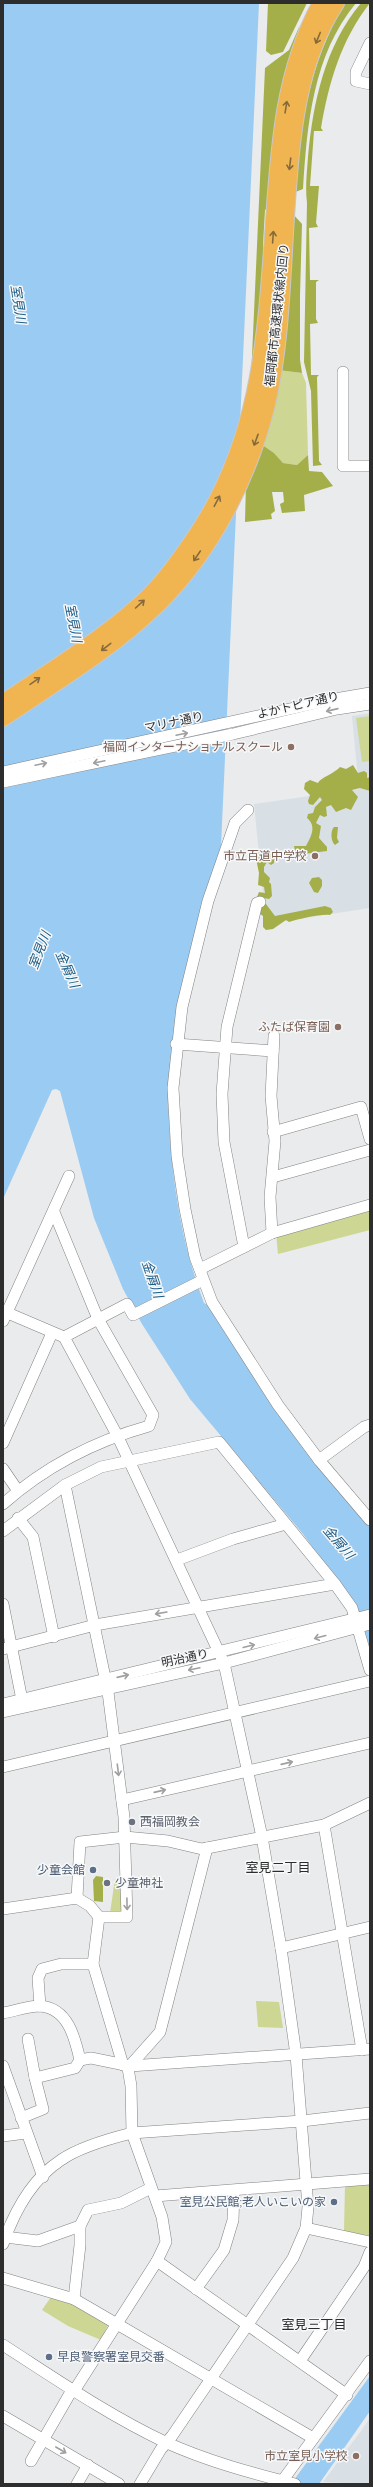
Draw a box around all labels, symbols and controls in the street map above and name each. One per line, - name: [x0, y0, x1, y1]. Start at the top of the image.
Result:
- one-way arrow: [313, 31, 321, 43]
- one-way arrow: [282, 101, 290, 114]
- one-way arrow: [286, 157, 294, 170]
- one-way arrow: [269, 231, 276, 244]
- street label: 福岡都市高速環状線内回り: [262, 243, 291, 387]
- water label: 室見川: [8, 283, 30, 326]
- one-way arrow: [252, 434, 259, 447]
- one-way arrow: [214, 495, 222, 507]
- one-way arrow: [193, 550, 201, 562]
- one-way arrow: [134, 600, 144, 609]
- water label: 室見川: [62, 602, 86, 646]
- one-way arrow: [100, 643, 111, 651]
- one-way arrow: [29, 677, 40, 685]
- street label: よかトピア通り: [255, 688, 341, 721]
- one-way arrow: [325, 707, 338, 714]
- street label: マリナ通り: [143, 708, 205, 735]
- one-way arrow: [175, 729, 188, 737]
- place label: 福岡インターナショナルスクール: [103, 739, 283, 754]
- marker: 福岡インターナショナルスクール: [286, 742, 296, 752]
- one-way arrow: [92, 759, 105, 767]
- one-way arrow: [34, 760, 47, 768]
- place label: 市立百道中学校: [223, 848, 307, 863]
- marker: 市立百道中学校: [310, 851, 320, 861]
- water label: 室見川: [25, 927, 54, 971]
- water label: 金屑川: [53, 948, 84, 992]
- place label: ふたば保育園: [258, 1019, 330, 1034]
- marker: ふたば保育園: [333, 1022, 343, 1032]
- water label: 金屑川: [139, 1258, 168, 1302]
- water label: 金屑川: [320, 1522, 359, 1563]
- one-way arrow: [155, 1610, 168, 1618]
- one-way arrow: [314, 1634, 327, 1642]
- one-way arrow: [243, 1641, 256, 1649]
- street label: 明治通り: [160, 1645, 210, 1670]
- one-way arrow: [188, 1666, 201, 1674]
- one-way arrow: [116, 1671, 129, 1679]
- one-way arrow: [280, 1758, 293, 1766]
- one-way arrow: [114, 1763, 122, 1776]
- one-way arrow: [153, 1787, 166, 1795]
- place label: 西福岡教会: [140, 1814, 200, 1829]
- marker: 西福岡教会: [127, 1817, 137, 1827]
- district label: 室見二丁目: [245, 1859, 311, 1875]
- place label: 少童会館: [37, 1862, 85, 1877]
- marker: 少童会館: [88, 1865, 98, 1875]
- place label: 少童神社: [115, 1875, 163, 1890]
- marker: 少童神社: [102, 1878, 112, 1888]
- one-way arrow: [123, 1897, 131, 1910]
- place label: 室見公民館;老人いこいの家: [180, 2194, 326, 2209]
- marker: 室見公民館;老人いこいの家: [329, 2197, 339, 2207]
- district label: 室見三丁目: [281, 2316, 347, 2332]
- place label: 早良警察署室見交番: [57, 2349, 165, 2364]
- marker: 早良警察署室見交番: [44, 2352, 54, 2362]
- one-way arrow: [55, 2446, 67, 2454]
- place label: 市立室見小学校: [264, 2448, 348, 2463]
- marker: 市立室見小学校: [351, 2451, 361, 2461]

